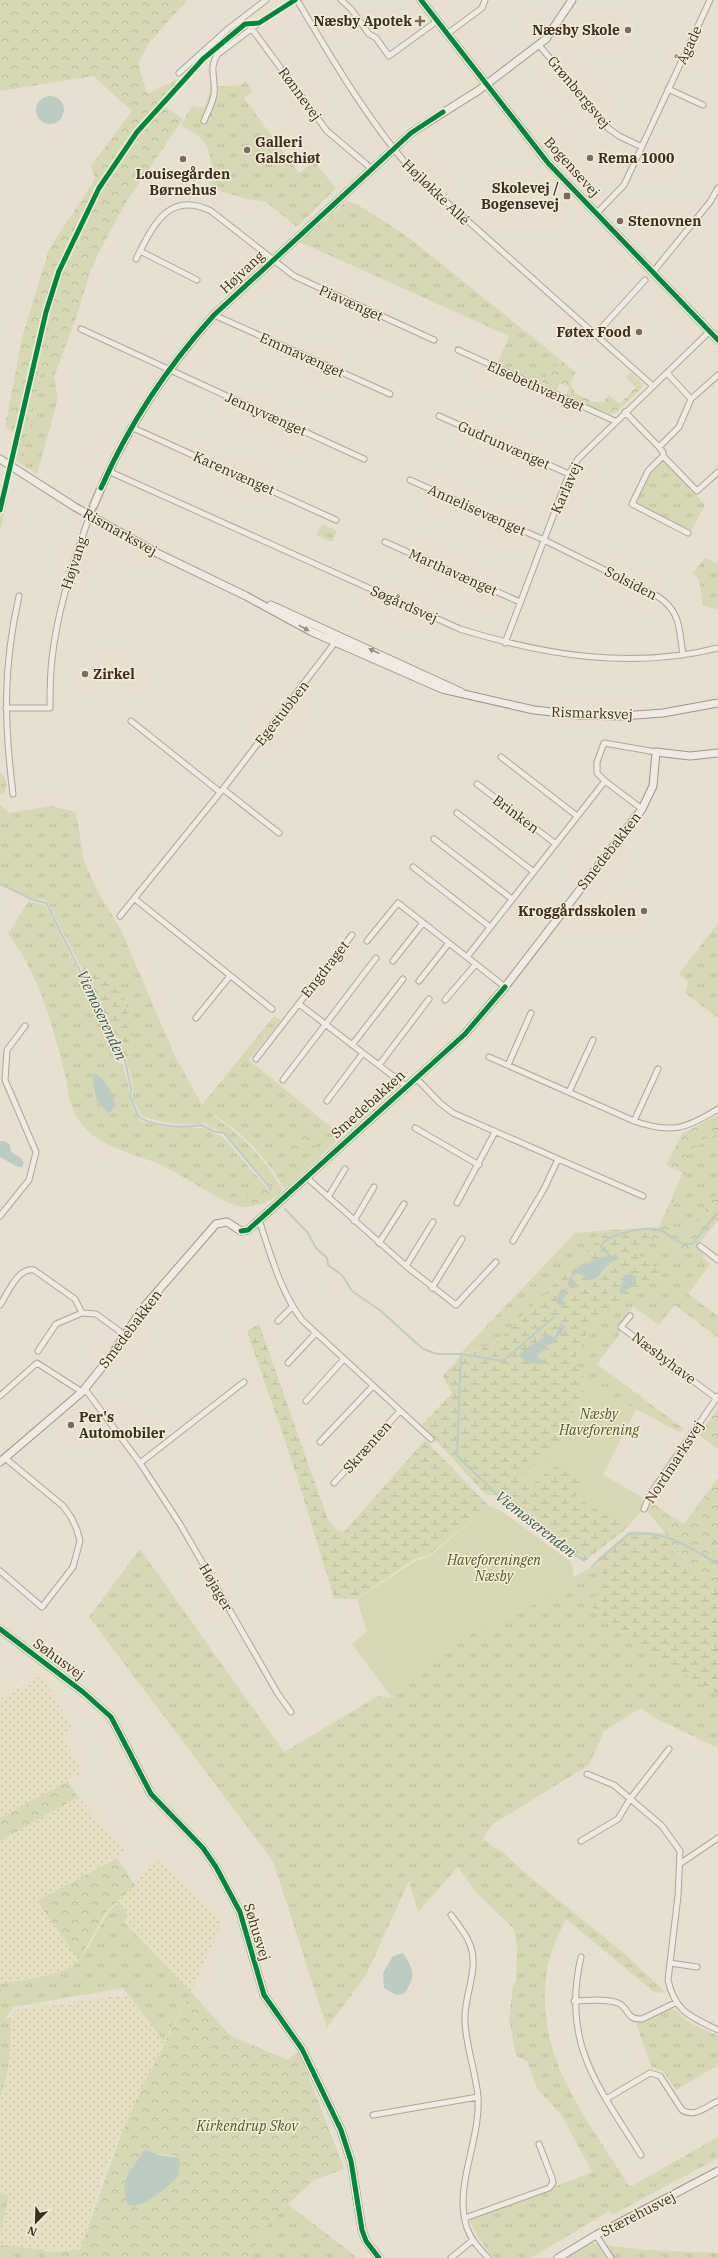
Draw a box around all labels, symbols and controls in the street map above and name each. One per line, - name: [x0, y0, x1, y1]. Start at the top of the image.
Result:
- place label: Næsby Apotek: [314, 12, 412, 30]
- marker: Næsby Apotek: [415, 16, 425, 26]
- place label: Næsby Skole: [532, 21, 620, 39]
- street label: Ågade: [671, 22, 706, 67]
- marker: Næsby Skole: [623, 25, 633, 35]
- street label: Grønbergsvej: [544, 52, 614, 132]
- street label: Rønnevej: [275, 64, 325, 124]
- place label: Galleri Galschiøt: [255, 133, 320, 167]
- street label: Bogensevej: [540, 133, 604, 201]
- marker: Galleri Galschiøt: [242, 145, 252, 155]
- place label: Rema 1000: [598, 149, 674, 167]
- marker: Rema 1000: [585, 153, 595, 163]
- marker: Louisegården Børnehus: [178, 154, 188, 164]
- street label: Højløkke Allé: [398, 155, 474, 229]
- place label: Louisegården Børnehus: [136, 165, 230, 199]
- place label: Skolevej / Bogensevej: [481, 179, 559, 213]
- marker: Skolevej / Bogensevej: [562, 191, 572, 201]
- place label: Stenovnen: [628, 212, 702, 230]
- marker: Stenovnen: [615, 216, 625, 226]
- street label: Højvang: [216, 247, 268, 297]
- street label: Piavænget: [316, 281, 386, 325]
- place label: Føtex Food: [557, 323, 631, 341]
- marker: Føtex Food: [634, 327, 644, 337]
- street label: Emmavænget: [257, 328, 347, 382]
- street label: Elsebethvænget: [484, 356, 588, 416]
- street label: Jennyvænget: [223, 388, 309, 440]
- street label: Gudrunvænget: [455, 417, 553, 473]
- street label: Karenvænget: [190, 447, 278, 499]
- street label: Karlavej: [547, 460, 585, 516]
- street label: Annelisevænget: [425, 480, 529, 540]
- street label: Rismarksvej: [80, 504, 160, 560]
- street label: Højvang: [57, 534, 91, 592]
- street label: Marthavænget: [406, 544, 500, 600]
- street label: Solsiden: [602, 562, 660, 604]
- street label: Søgårdsvej: [368, 581, 440, 627]
- one-way arrow: [298, 625, 310, 632]
- one-way arrow: [369, 648, 380, 654]
- place label: Zirkel: [93, 665, 135, 683]
- marker: Zirkel: [80, 669, 90, 679]
- street label: Egestubben: [251, 677, 313, 749]
- street label: Rismarksvej: [551, 703, 633, 723]
- street label: Brinken: [489, 791, 543, 837]
- street label: Smedebakken: [573, 808, 645, 894]
- place label: Kroggårdsskolen: [518, 902, 636, 920]
- marker: Kroggårdsskolen: [639, 906, 649, 916]
- street label: Engdraget: [297, 937, 353, 1001]
- water label: Viemoserenden: [73, 967, 131, 1064]
- street label: Smedebakken: [327, 1066, 409, 1142]
- street label: Smedebakken: [95, 1286, 165, 1372]
- street label: Næsbyhave: [628, 1328, 700, 1388]
- park label: Næsby Haveforening: [558, 1405, 639, 1439]
- place label: Per's Automobiler: [79, 1408, 166, 1442]
- street label: Skrænten: [339, 1417, 395, 1477]
- street label: Nordmarksvej: [641, 1417, 707, 1507]
- marker: Per's Automobiler: [66, 1420, 76, 1430]
- water label: Viemoserenden: [492, 1487, 581, 1562]
- park label: Haveforeningen Næsby: [446, 1551, 541, 1585]
- street label: Højager: [195, 1560, 237, 1615]
- street label: Søhusvej: [30, 1634, 88, 1684]
- street label: Søhusvej: [240, 1901, 274, 1963]
- park label: Kirkendrup Skov: [195, 2117, 299, 2135]
- street label: Stærehusvej: [598, 2187, 678, 2241]
- north arrow: [16, 2202, 56, 2242]
- text: N: [25, 2223, 39, 2239]

